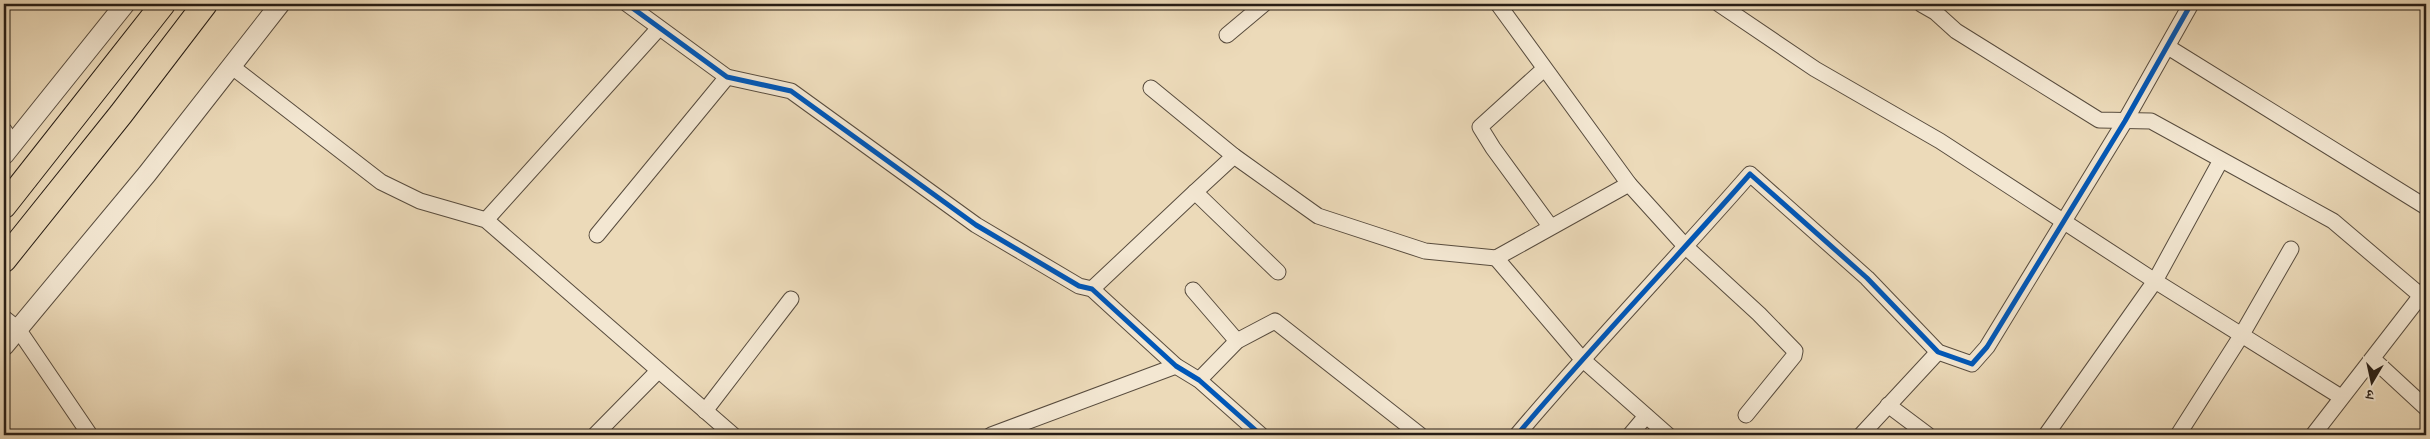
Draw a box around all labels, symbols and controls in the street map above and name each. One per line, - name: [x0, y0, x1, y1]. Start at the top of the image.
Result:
- north arrow: [2348, 356, 2398, 406]
- text: उ: [2364, 384, 2376, 403]

